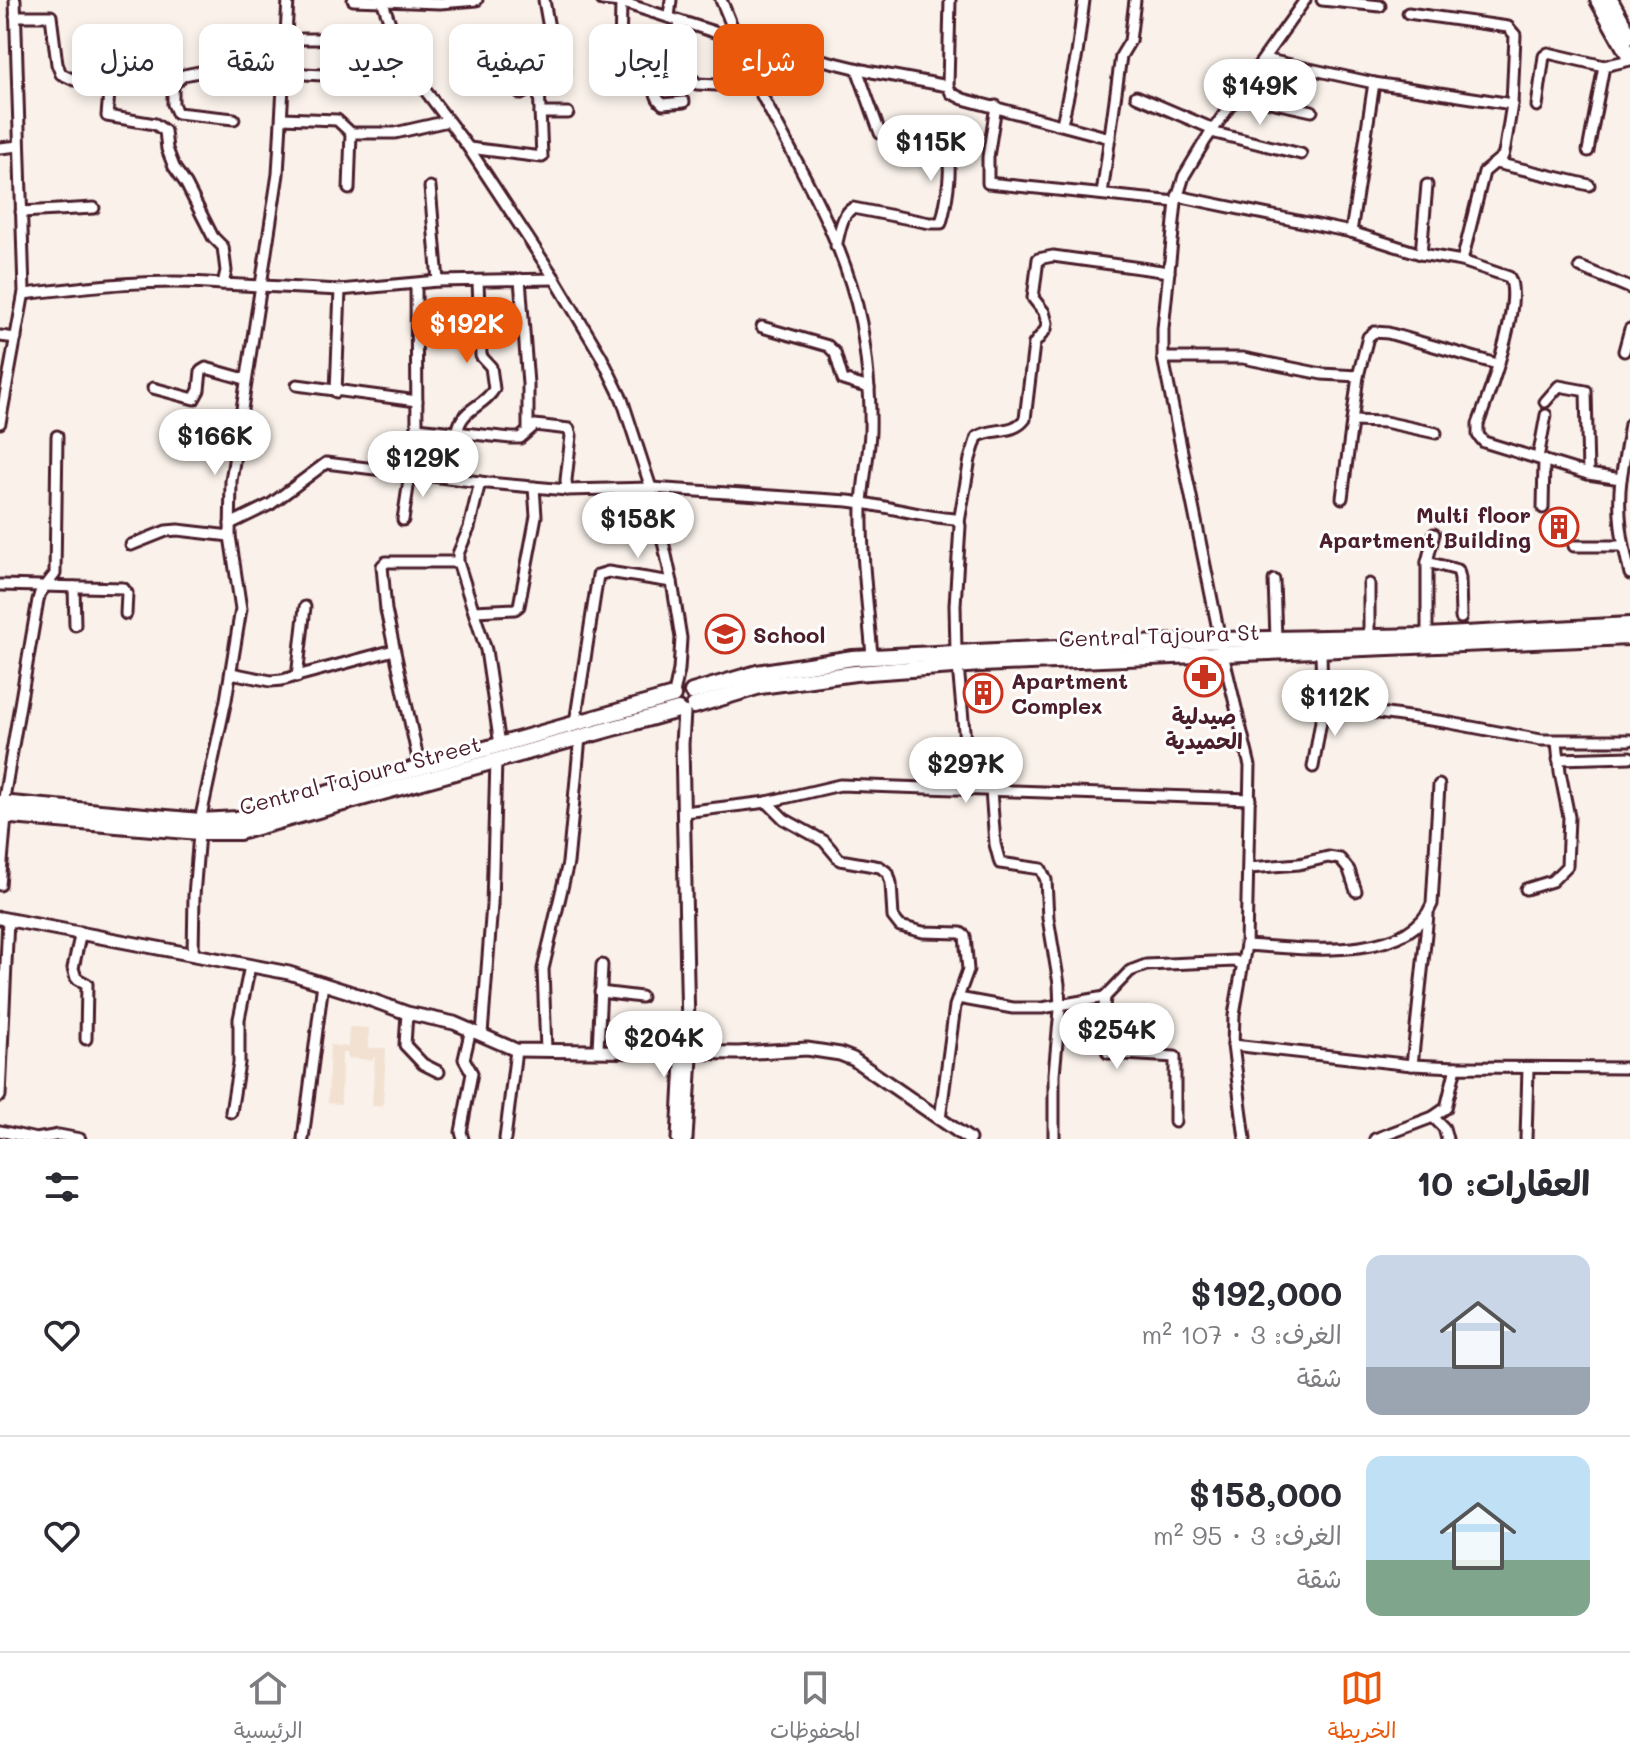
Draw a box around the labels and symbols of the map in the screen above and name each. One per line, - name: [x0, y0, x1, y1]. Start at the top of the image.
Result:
- pin: $149K: [1204, 59, 1316, 127]
- pin: $115K: [875, 115, 987, 183]
- pin: $192K: [411, 297, 523, 365]
- pin: $166K: [159, 409, 271, 477]
- pin: $129K: [367, 431, 479, 499]
- pin: $158K: [582, 492, 694, 560]
- place label: Multi floor Apartment Building: [1318, 500, 1531, 554]
- building icon: Multi floor Apartment Building: [1538, 506, 1580, 548]
- school or university icon: School: [704, 613, 746, 655]
- street label: Central Tajoura St: [1058, 617, 1260, 653]
- place label: School: [753, 620, 825, 649]
- pharmacy icon: صيدلية الحميدية: [1183, 656, 1225, 698]
- place label: Apartment Complex: [1011, 666, 1128, 720]
- pin: $112K: [1279, 670, 1391, 738]
- building icon: Apartment Complex: [962, 672, 1004, 714]
- place label: صيدلية الحميدية: [1165, 701, 1243, 755]
- street label: Central Tajoura Street: [236, 729, 484, 821]
- pin: $297K: [910, 737, 1022, 805]
- pin: $254K: [1061, 1003, 1173, 1071]
- pin: $204K: [608, 1011, 720, 1079]

